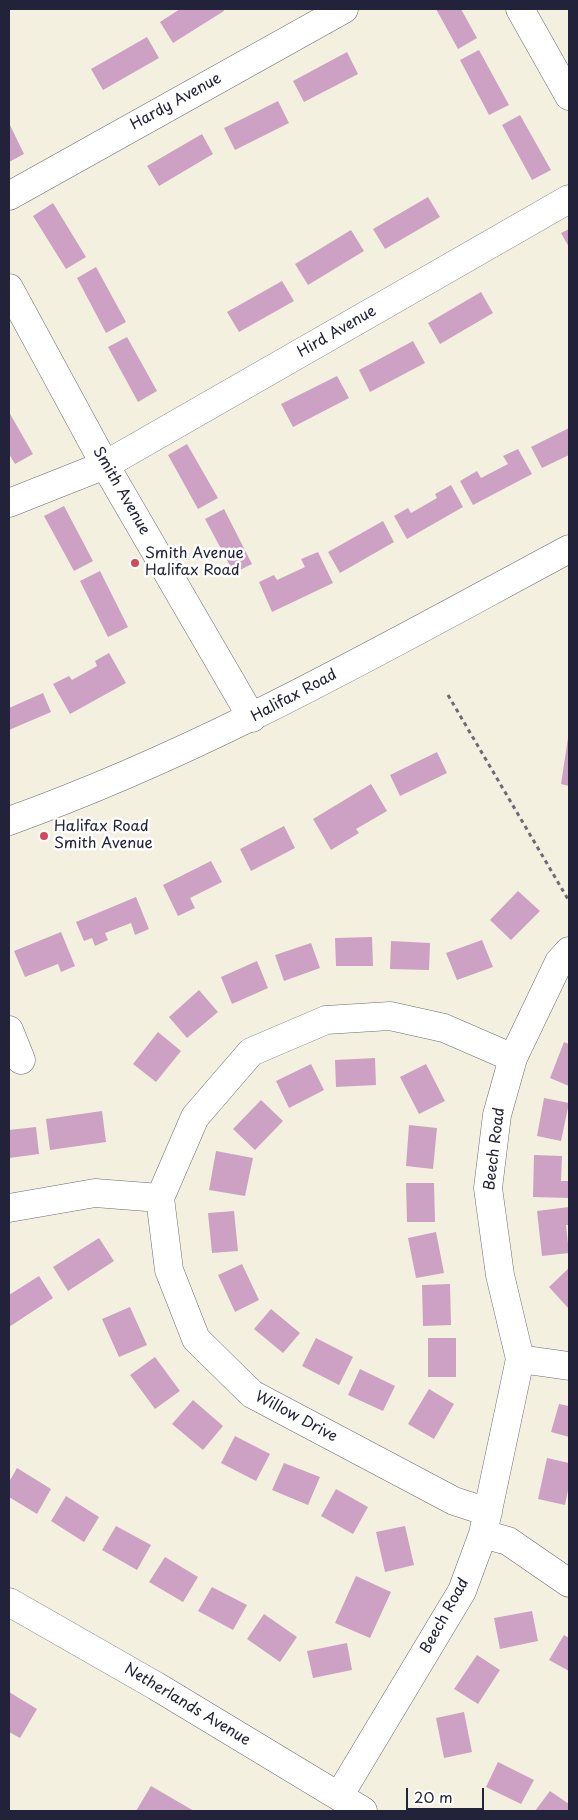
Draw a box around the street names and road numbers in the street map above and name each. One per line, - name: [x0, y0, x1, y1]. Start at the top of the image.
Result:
- street label: Hardy Avenue: [127, 70, 225, 134]
- street label: Hird Avenue: [294, 302, 380, 362]
- street label: Smith Avenue: [89, 444, 153, 538]
- street label: Halifax Road: [248, 666, 340, 726]
- street label: Beech Road: [481, 1107, 509, 1191]
- street label: Willow Drive: [252, 1388, 340, 1446]
- street label: Beech Road: [417, 1575, 473, 1657]
- street label: Netherlands Avenue: [121, 1660, 253, 1750]

